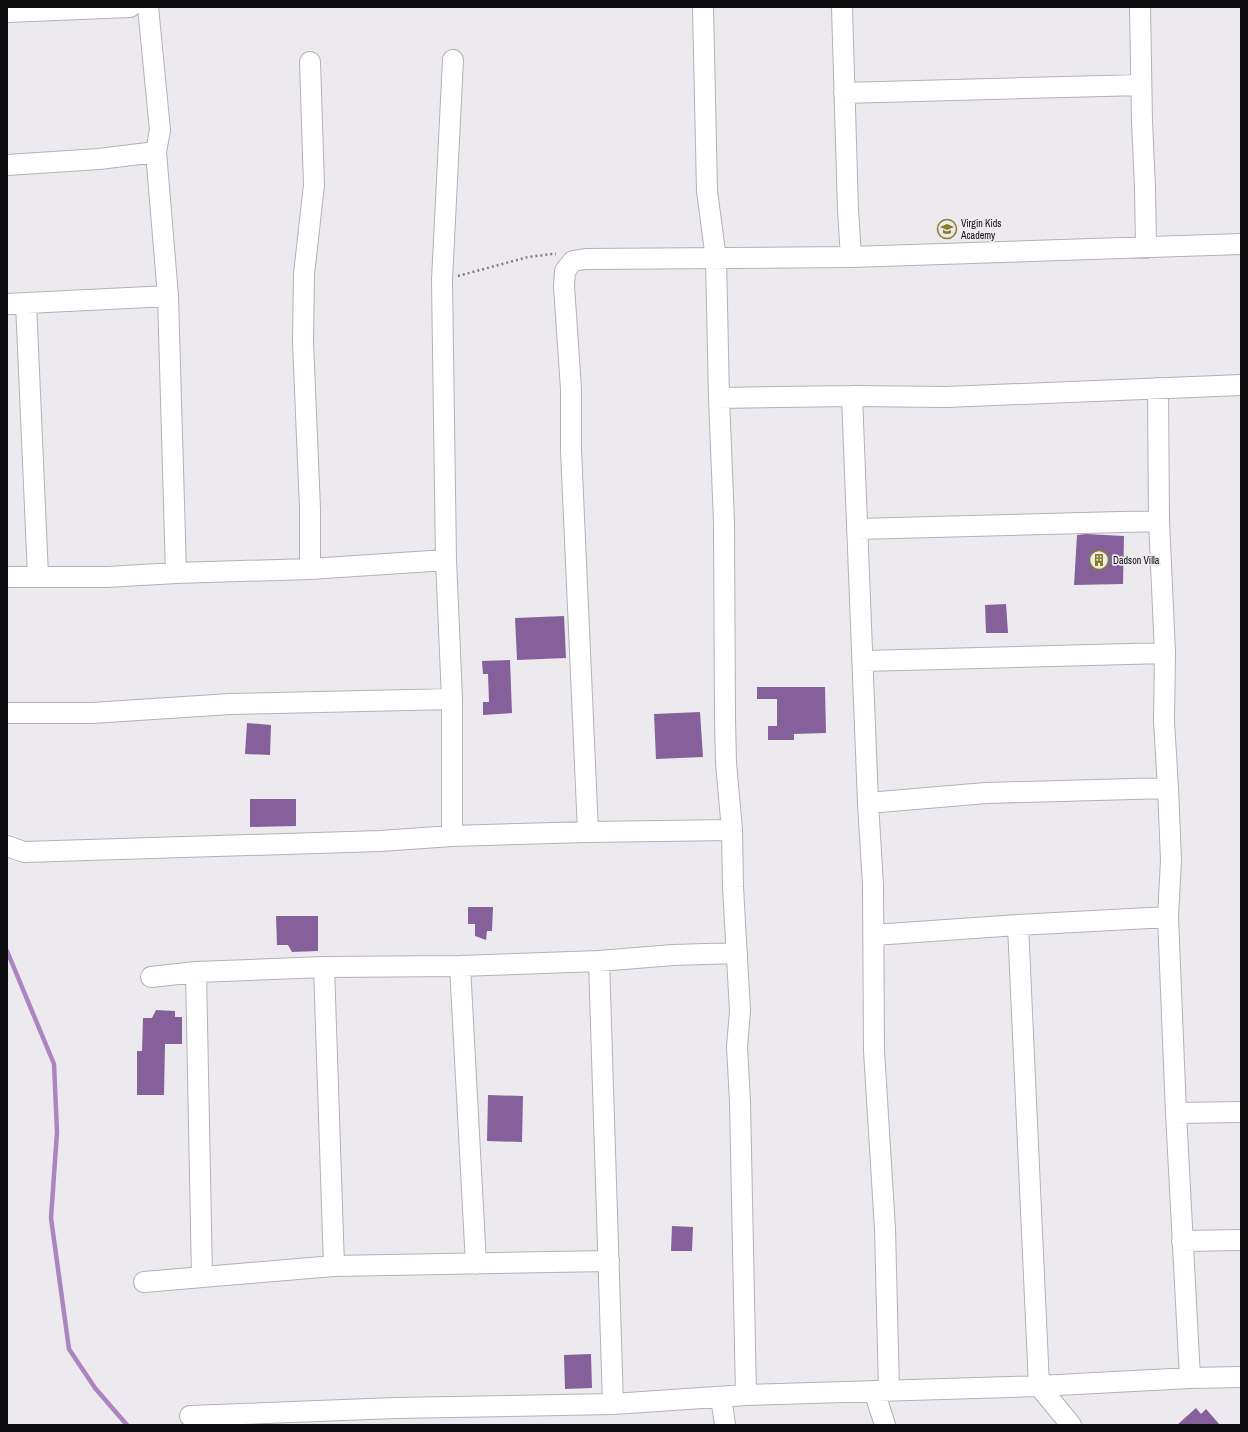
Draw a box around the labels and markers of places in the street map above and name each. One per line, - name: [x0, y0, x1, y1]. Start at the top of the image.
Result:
- place label: Virgin Kids Academy: [960, 217, 1001, 242]
- school or university icon: Virgin Kids Academy: [936, 218, 958, 240]
- building icon: Dadson Villa: [1088, 549, 1110, 571]
- place label: Dadson Villa: [1113, 554, 1160, 567]

